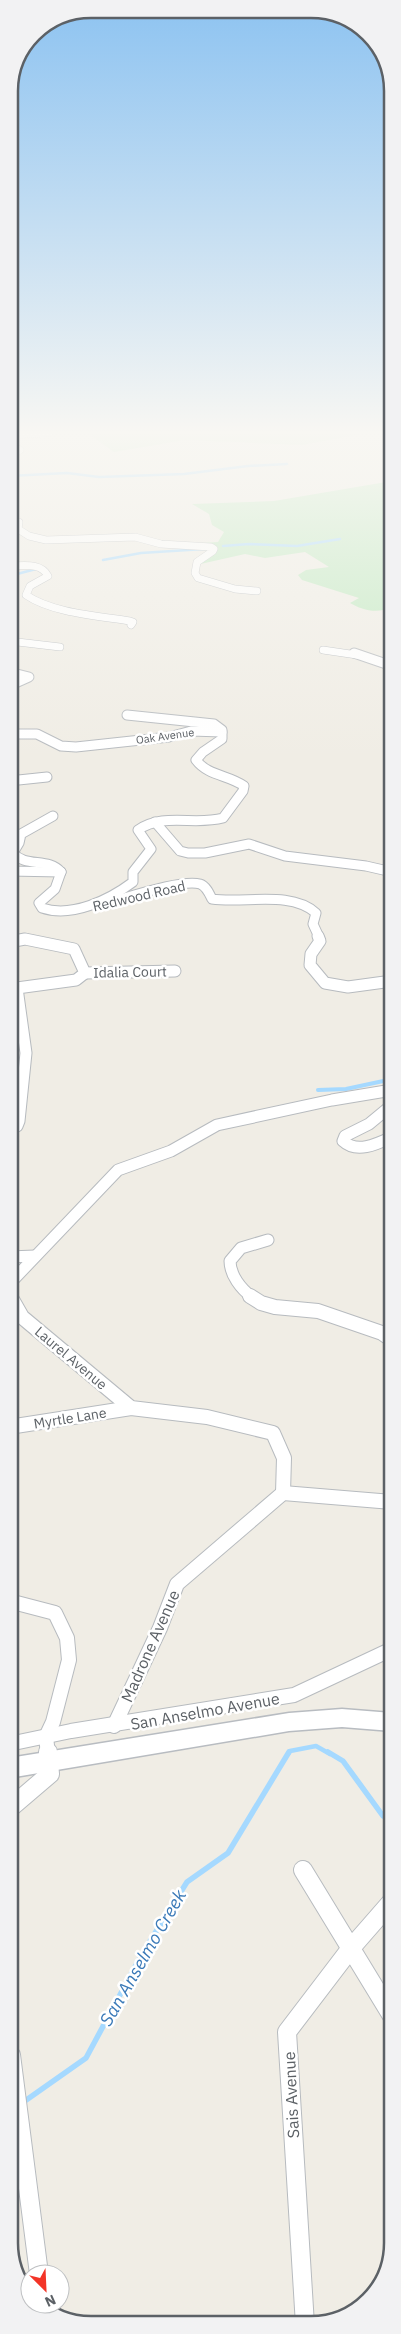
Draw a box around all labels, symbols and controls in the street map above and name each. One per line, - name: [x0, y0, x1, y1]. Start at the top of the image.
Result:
- street label: Oak Avenue: [135, 725, 195, 747]
- street label: Redwood Road: [91, 877, 187, 915]
- street label: Idalia Court: [93, 962, 167, 982]
- street label: Laurel Avenue: [31, 1322, 111, 1394]
- street label: Myrtle Lane: [32, 1403, 108, 1433]
- street label: Madrone Avenue: [116, 1587, 184, 1705]
- street label: San Anselmo Avenue: [129, 1688, 281, 1734]
- water label: San Anselmo Creek: [94, 1885, 191, 2030]
- street label: Sais Avenue: [279, 2051, 303, 2139]
- north arrow: [20, 2264, 70, 2314]
- text: N: [42, 2291, 59, 2311]

